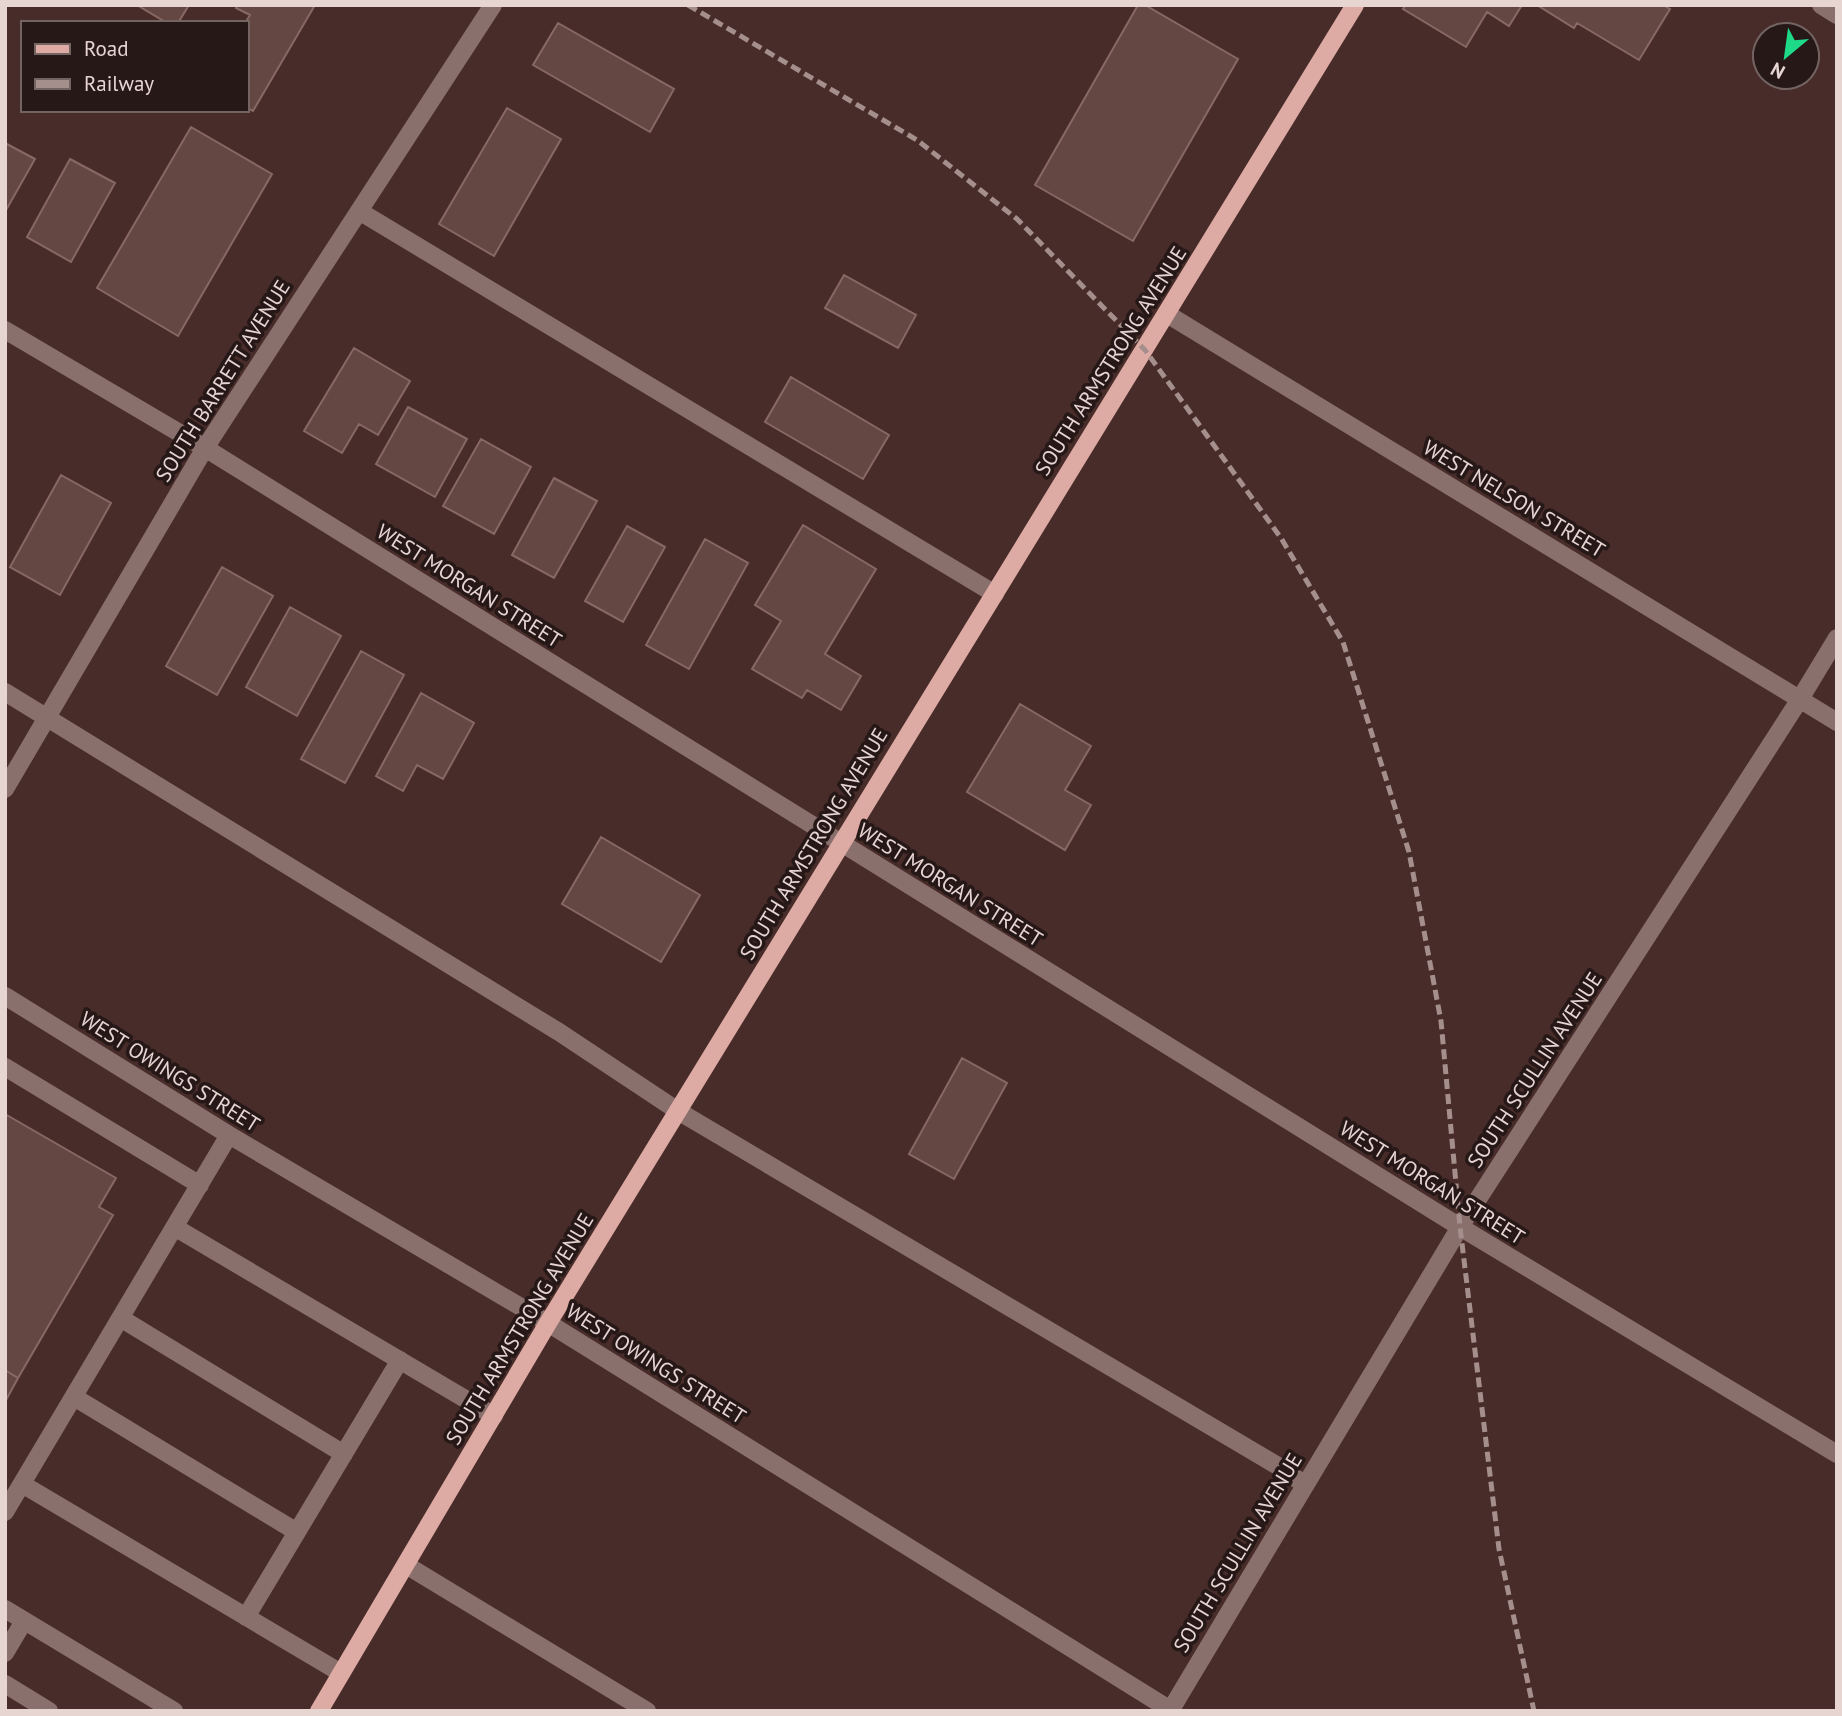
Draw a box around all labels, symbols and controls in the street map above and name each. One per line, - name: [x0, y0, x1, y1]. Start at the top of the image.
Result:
- legend: [21, 21, 248, 112]
- north arrow: [1751, 21, 1821, 91]
- text: Road: [84, 35, 128, 62]
- text: N: [1766, 57, 1789, 84]
- text: Railway: [84, 70, 154, 97]
- street label: SOUTH ARMSTRONG AVENUE: [1029, 241, 1192, 481]
- street label: SOUTH BARRETT AVENUE: [149, 275, 296, 487]
- street label: WEST NELSON STREET: [1419, 434, 1610, 564]
- street label: WEST MORGAN STREET: [372, 518, 567, 654]
- street label: SOUTH ARMSTRONG AVENUE: [734, 723, 894, 965]
- street label: WEST MORGAN STREET: [853, 817, 1048, 953]
- street label: SOUTH SCULLIN AVENUE: [1461, 967, 1608, 1173]
- street label: WEST OWINGS STREET: [75, 1005, 265, 1138]
- street label: WEST MORGAN STREET: [1335, 1115, 1530, 1251]
- street label: SOUTH ARMSTRONG AVENUE: [440, 1208, 600, 1450]
- street label: WEST OWINGS STREET: [561, 1297, 751, 1430]
- street label: SOUTH SCULLIN AVENUE: [1167, 1448, 1308, 1657]

